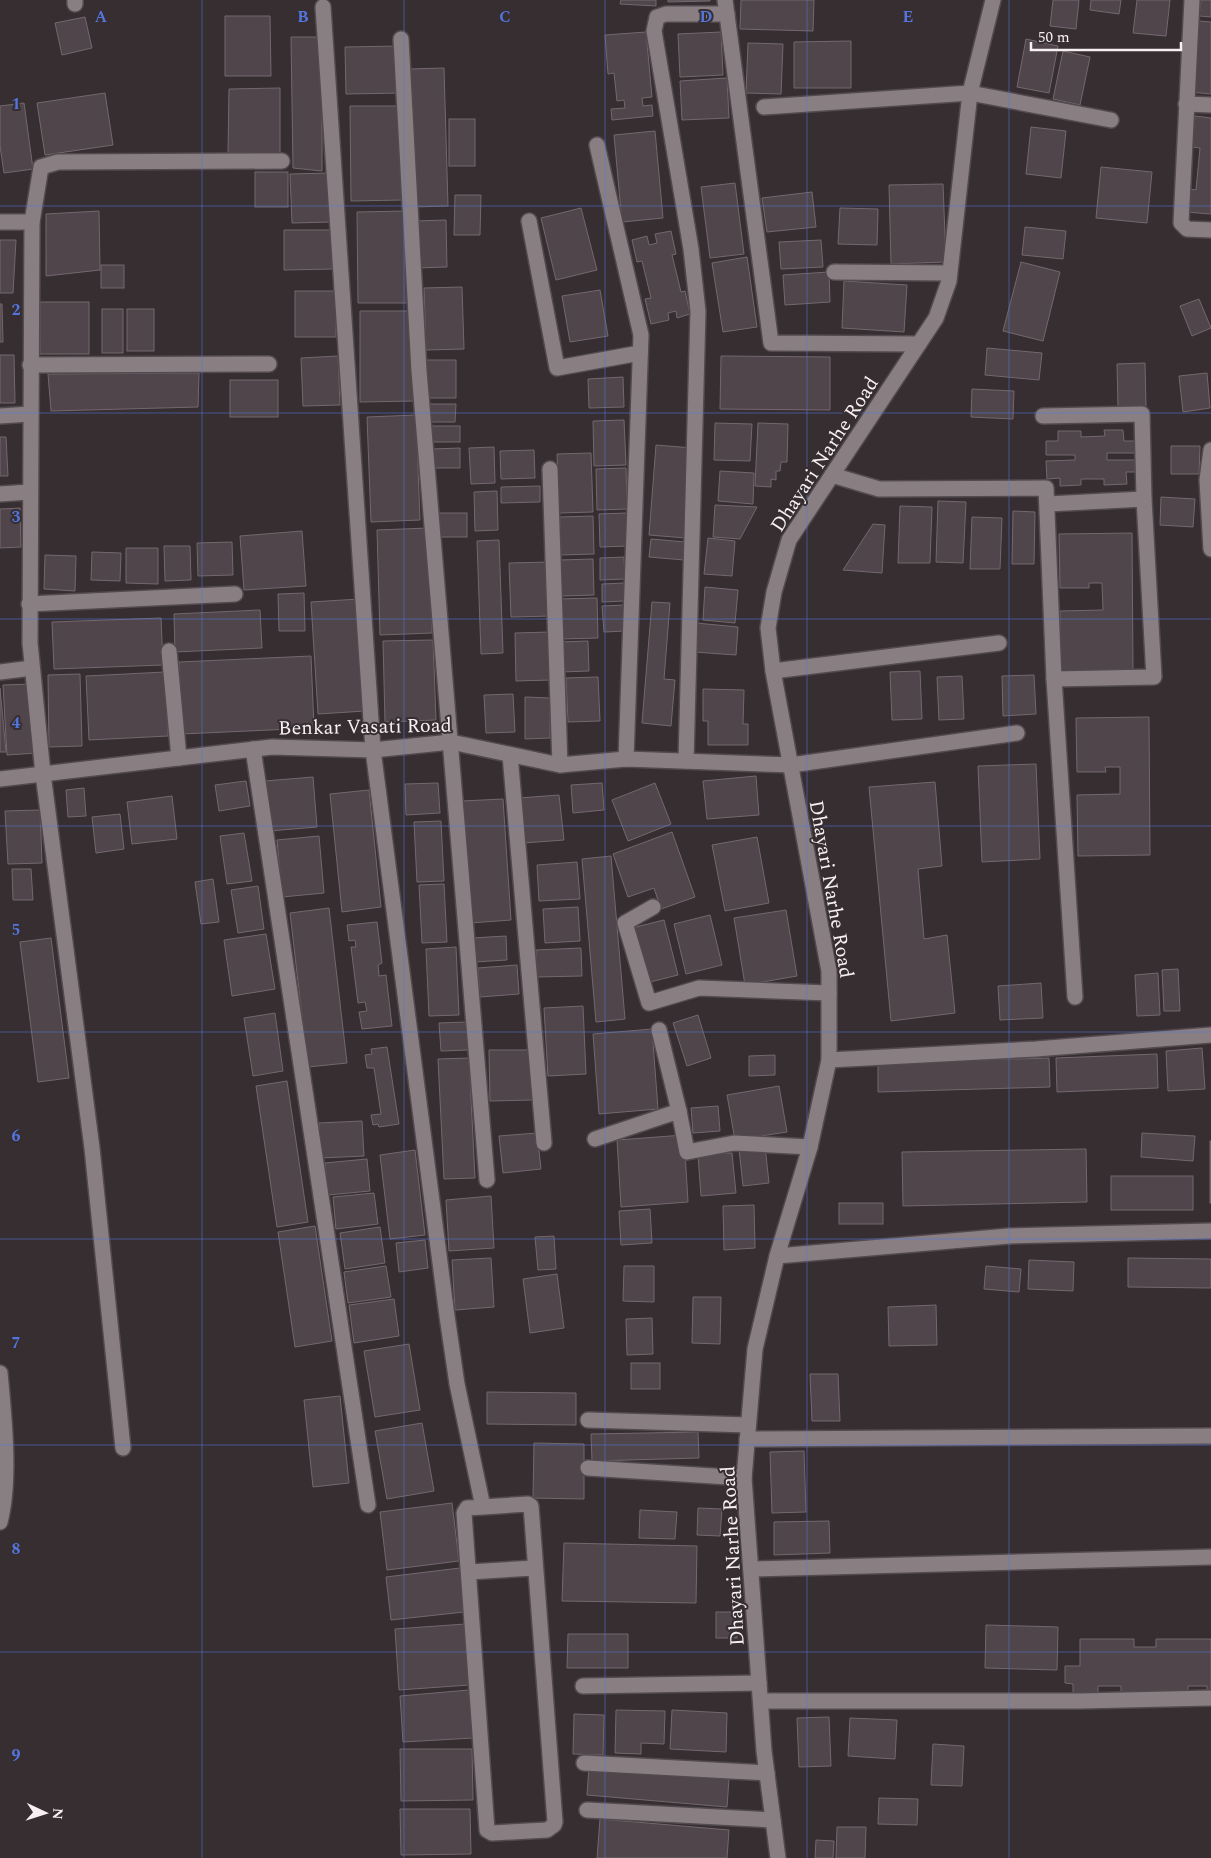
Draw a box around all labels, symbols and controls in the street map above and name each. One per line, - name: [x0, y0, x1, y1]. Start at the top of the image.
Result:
- text: A: [95, 5, 108, 29]
- text: B: [297, 5, 309, 29]
- text: C: [499, 5, 511, 29]
- text: D: [700, 5, 713, 29]
- text: E: [903, 5, 913, 29]
- scale bar: [1031, 20, 1181, 52]
- text: 50 m: [1038, 26, 1070, 49]
- text: 1: [12, 92, 20, 116]
- text: 2: [12, 298, 21, 322]
- street label: Dhayari Narhe Road: [763, 371, 886, 538]
- text: 3: [12, 505, 21, 529]
- street label: Benkar Vasati Road: [278, 710, 452, 744]
- text: 4: [12, 711, 21, 735]
- street label: Dhayari Narhe Road: [801, 798, 861, 981]
- text: 5: [12, 918, 20, 942]
- text: 6: [12, 1124, 21, 1148]
- text: 7: [12, 1331, 21, 1355]
- street label: Dhayari Narhe Road: [713, 1465, 753, 1647]
- text: 8: [12, 1537, 21, 1561]
- text: 9: [12, 1743, 21, 1767]
- north arrow: [20, 1788, 70, 1838]
- text: N: [47, 1807, 68, 1820]

